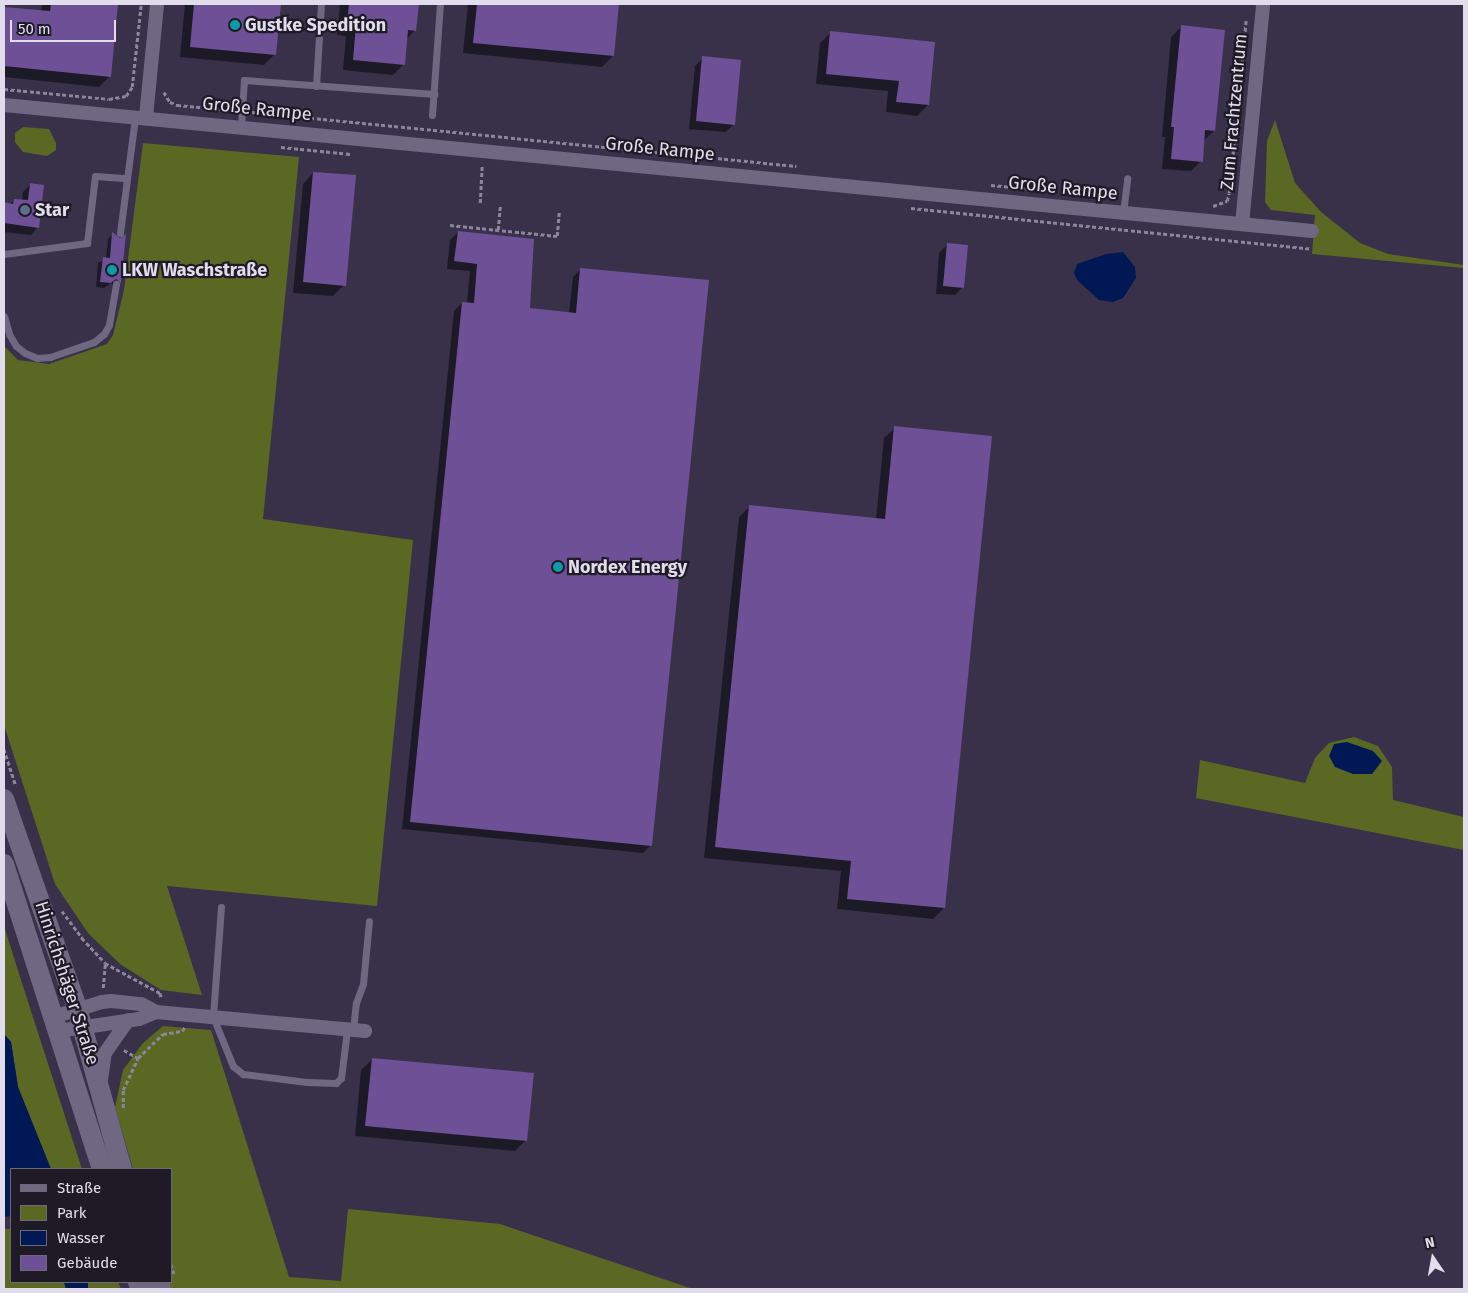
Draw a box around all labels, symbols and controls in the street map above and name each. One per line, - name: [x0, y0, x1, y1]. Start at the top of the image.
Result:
- scale bar: [12, 10, 119, 42]
- place label: Gustke Spedition: [245, 14, 386, 36]
- marker: Gustke Spedition: [229, 19, 241, 31]
- text: 50 m: [18, 20, 51, 38]
- street label: Zum Frachtzentrum: [1216, 33, 1252, 191]
- street label: Große Rampe: [201, 93, 313, 125]
- street label: Große Rampe: [604, 133, 716, 165]
- street label: Große Rampe: [1007, 172, 1119, 204]
- place label: Star: [35, 199, 69, 221]
- marker: Star: [19, 204, 31, 216]
- place label: LKW Waschstraße: [122, 259, 267, 281]
- marker: LKW Waschstraße: [106, 264, 118, 276]
- place label: Nordex Energy: [568, 556, 687, 578]
- marker: Nordex Energy: [552, 561, 564, 573]
- street label: Hinrichshäger Straße: [30, 898, 104, 1068]
- legend: [10, 1168, 172, 1283]
- text: Straße: [57, 1179, 101, 1197]
- text: Park: [57, 1204, 87, 1222]
- text: Wasser: [57, 1229, 105, 1247]
- north arrow: [1408, 1233, 1458, 1283]
- text: N: [1423, 1234, 1436, 1252]
- text: Gebäude: [57, 1254, 117, 1272]

